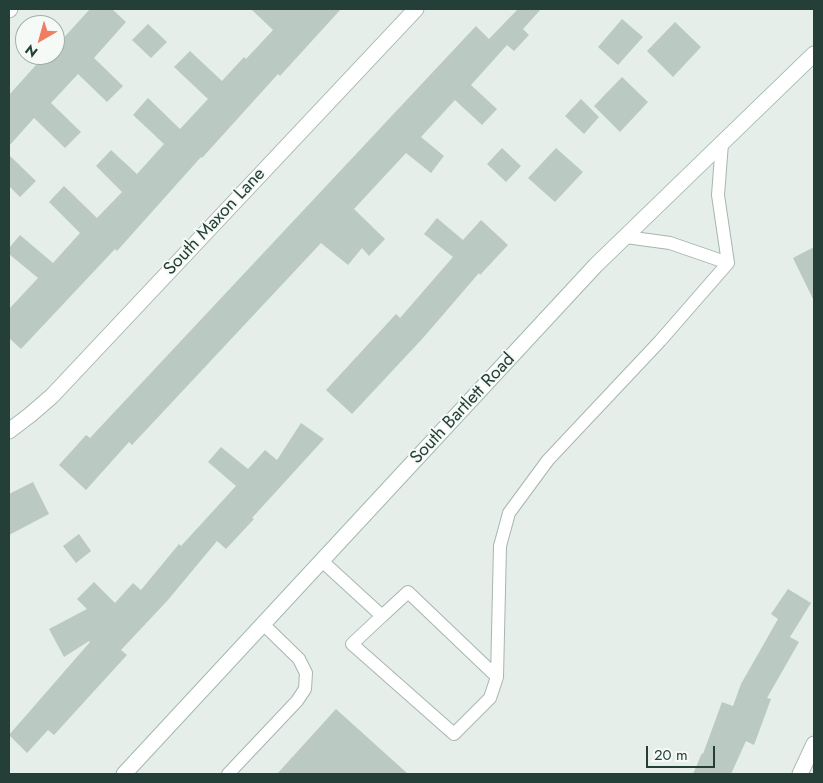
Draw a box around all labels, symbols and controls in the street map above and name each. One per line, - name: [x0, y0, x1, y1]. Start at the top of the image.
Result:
- north arrow: [15, 15, 65, 65]
- text: N: [21, 40, 42, 62]
- street label: South Maxon Lane: [160, 164, 270, 280]
- street label: South Bartlett Road: [406, 349, 520, 469]
- scale bar: [648, 736, 717, 768]
- text: 20 m: [654, 744, 688, 766]

